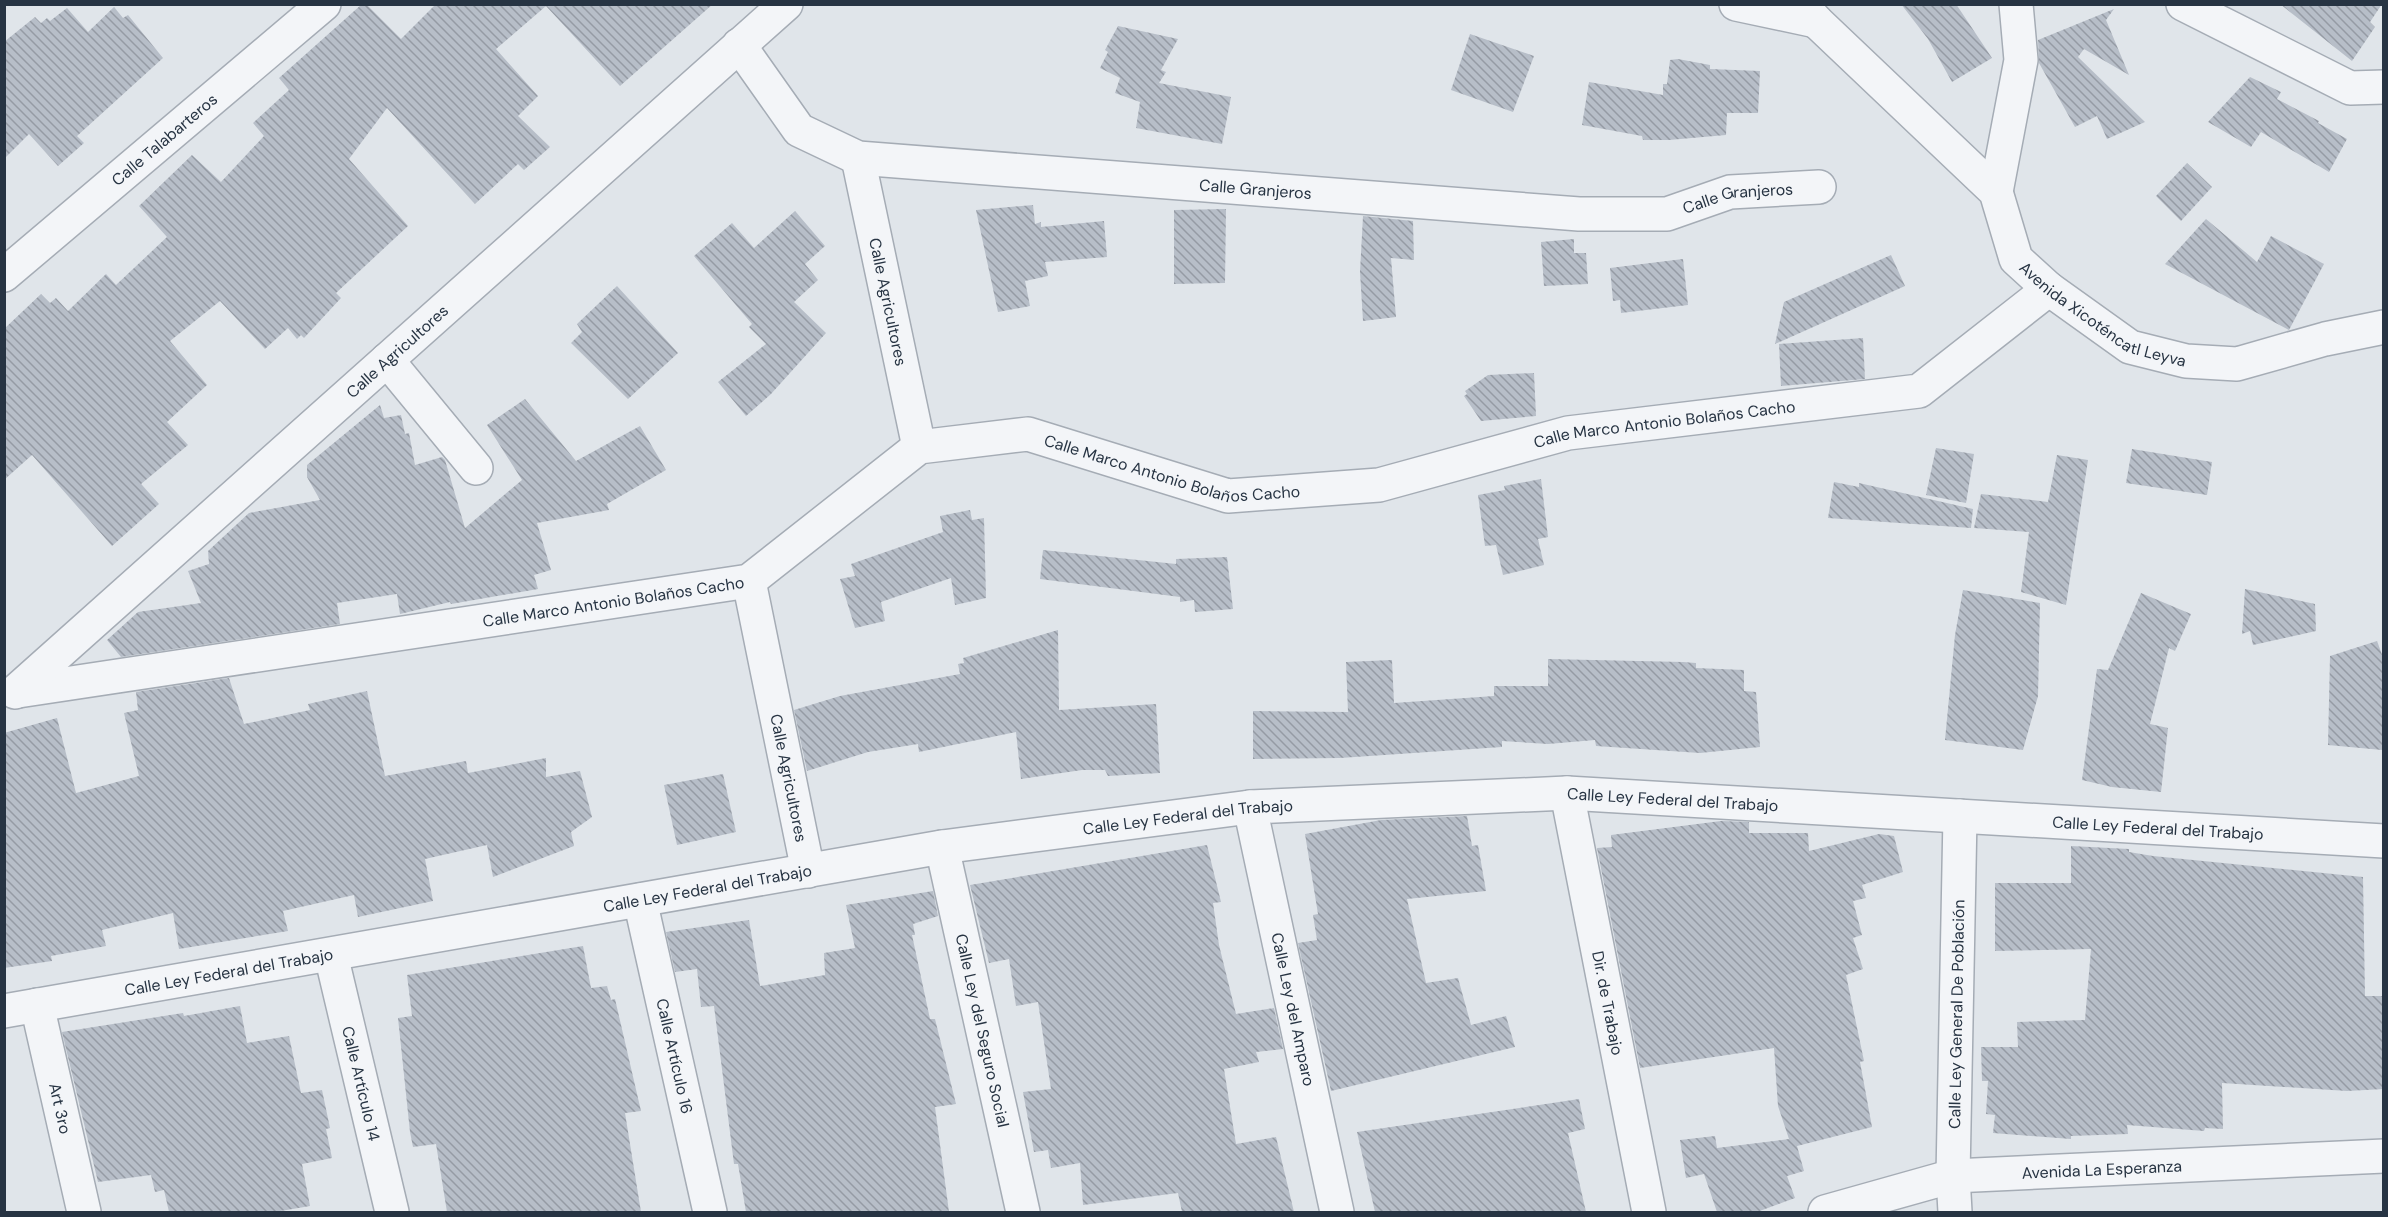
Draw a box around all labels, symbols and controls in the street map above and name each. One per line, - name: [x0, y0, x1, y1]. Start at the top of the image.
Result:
- street label: Calle Talabarteros: [107, 88, 222, 190]
- street label: Calle Granjeros: [1198, 174, 1313, 204]
- street label: Calle Granjeros: [1680, 178, 1794, 218]
- street label: Calle Agricultores: [865, 236, 912, 368]
- street label: Avenida Xicoténcatl Leyva: [2015, 257, 2188, 371]
- street label: Calle Agricultores: [341, 300, 453, 402]
- street label: Calle Marco Antonio Bolaños Cacho: [1531, 395, 1796, 453]
- street label: Calle Marco Antonio Bolaños Cacho: [1042, 429, 1301, 507]
- street label: Calle Marco Antonio Bolaños Cacho: [481, 571, 745, 631]
- street label: Calle Agricultores: [766, 712, 812, 844]
- street label: Calle Ley Federal del Trabajo: [1566, 783, 1779, 816]
- street label: Calle Ley Federal del Trabajo: [1081, 795, 1293, 839]
- street label: Calle Ley Federal del Trabajo: [2052, 811, 2264, 844]
- street label: Calle Ley Federal del Trabajo: [601, 859, 813, 917]
- street label: Calle Ley General De Población: [1943, 899, 1969, 1129]
- street label: Calle Ley del Amparo: [1267, 931, 1320, 1088]
- street label: Calle Ley del Seguro Social: [951, 932, 1014, 1129]
- street label: Calle Ley Federal del Trabajo: [123, 943, 335, 1000]
- street label: Dir. de Trabajo: [1588, 949, 1629, 1057]
- street label: Calle Artículo 16: [652, 996, 698, 1116]
- street label: Calle Artículo 14: [338, 1024, 385, 1143]
- street label: Art 3ro: [45, 1081, 76, 1136]
- street label: Avenida La Esperanza: [2021, 1155, 2183, 1183]

